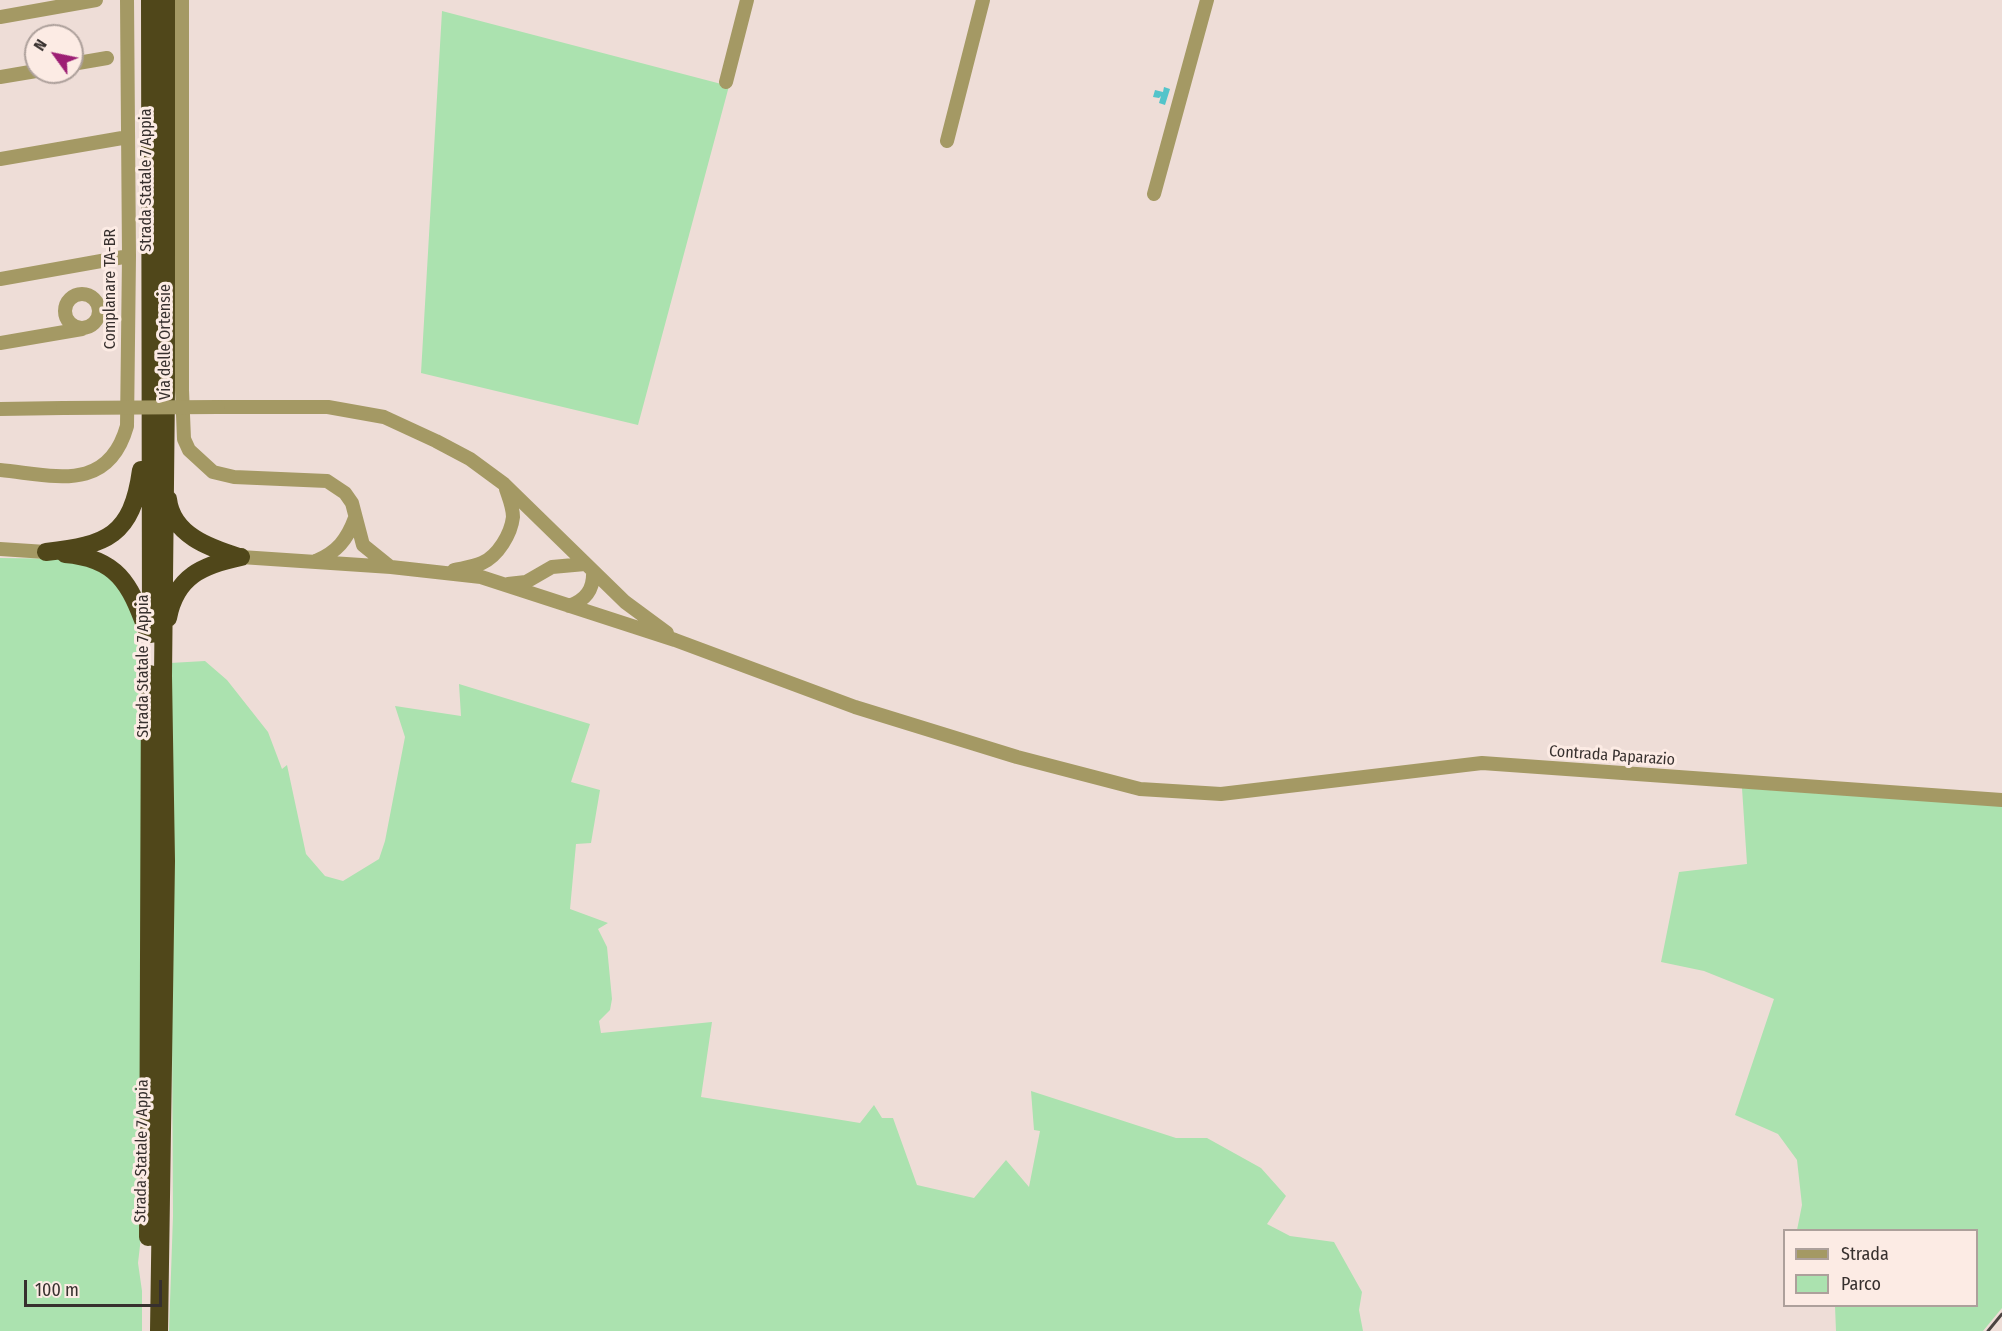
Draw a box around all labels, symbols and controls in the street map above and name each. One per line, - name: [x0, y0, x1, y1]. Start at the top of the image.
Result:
- north arrow: [24, 24, 84, 84]
- text: N: [30, 36, 51, 54]
- street label: Strada Statale 7 Appia: [137, 108, 157, 252]
- street label: Complanare TA-BR: [101, 229, 121, 349]
- street label: Via delle Ortensie: [156, 284, 176, 400]
- street label: Strada Statale 7 Appia: [134, 594, 154, 738]
- street label: Contrada Paparazio: [1548, 742, 1676, 770]
- street label: Strada Statale 7 Appia: [131, 1079, 153, 1223]
- legend: [1783, 1229, 1978, 1307]
- text: Strada: [1841, 1243, 1889, 1265]
- scale bar: [27, 1268, 165, 1306]
- text: Parco: [1841, 1273, 1881, 1295]
- text: 100 m: [35, 1279, 79, 1301]

